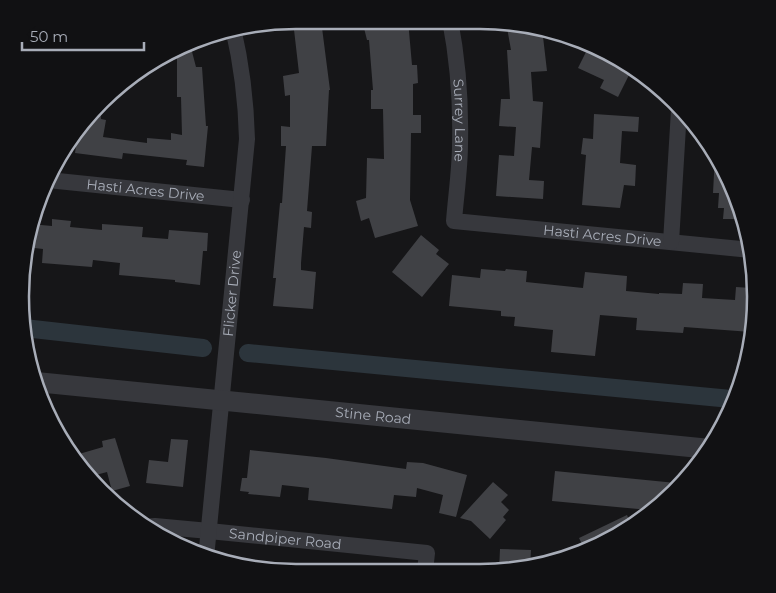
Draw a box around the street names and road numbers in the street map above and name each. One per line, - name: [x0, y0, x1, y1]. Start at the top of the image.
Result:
- street label: Surrey Lane: [449, 78, 469, 162]
- street label: Hasti Acres Drive: [86, 175, 205, 205]
- street label: Hasti Acres Drive: [542, 221, 662, 250]
- street label: Flicker Drive: [219, 249, 245, 337]
- street label: Stine Road: [334, 403, 412, 428]
- street label: Sandpiper Road: [228, 524, 342, 553]

